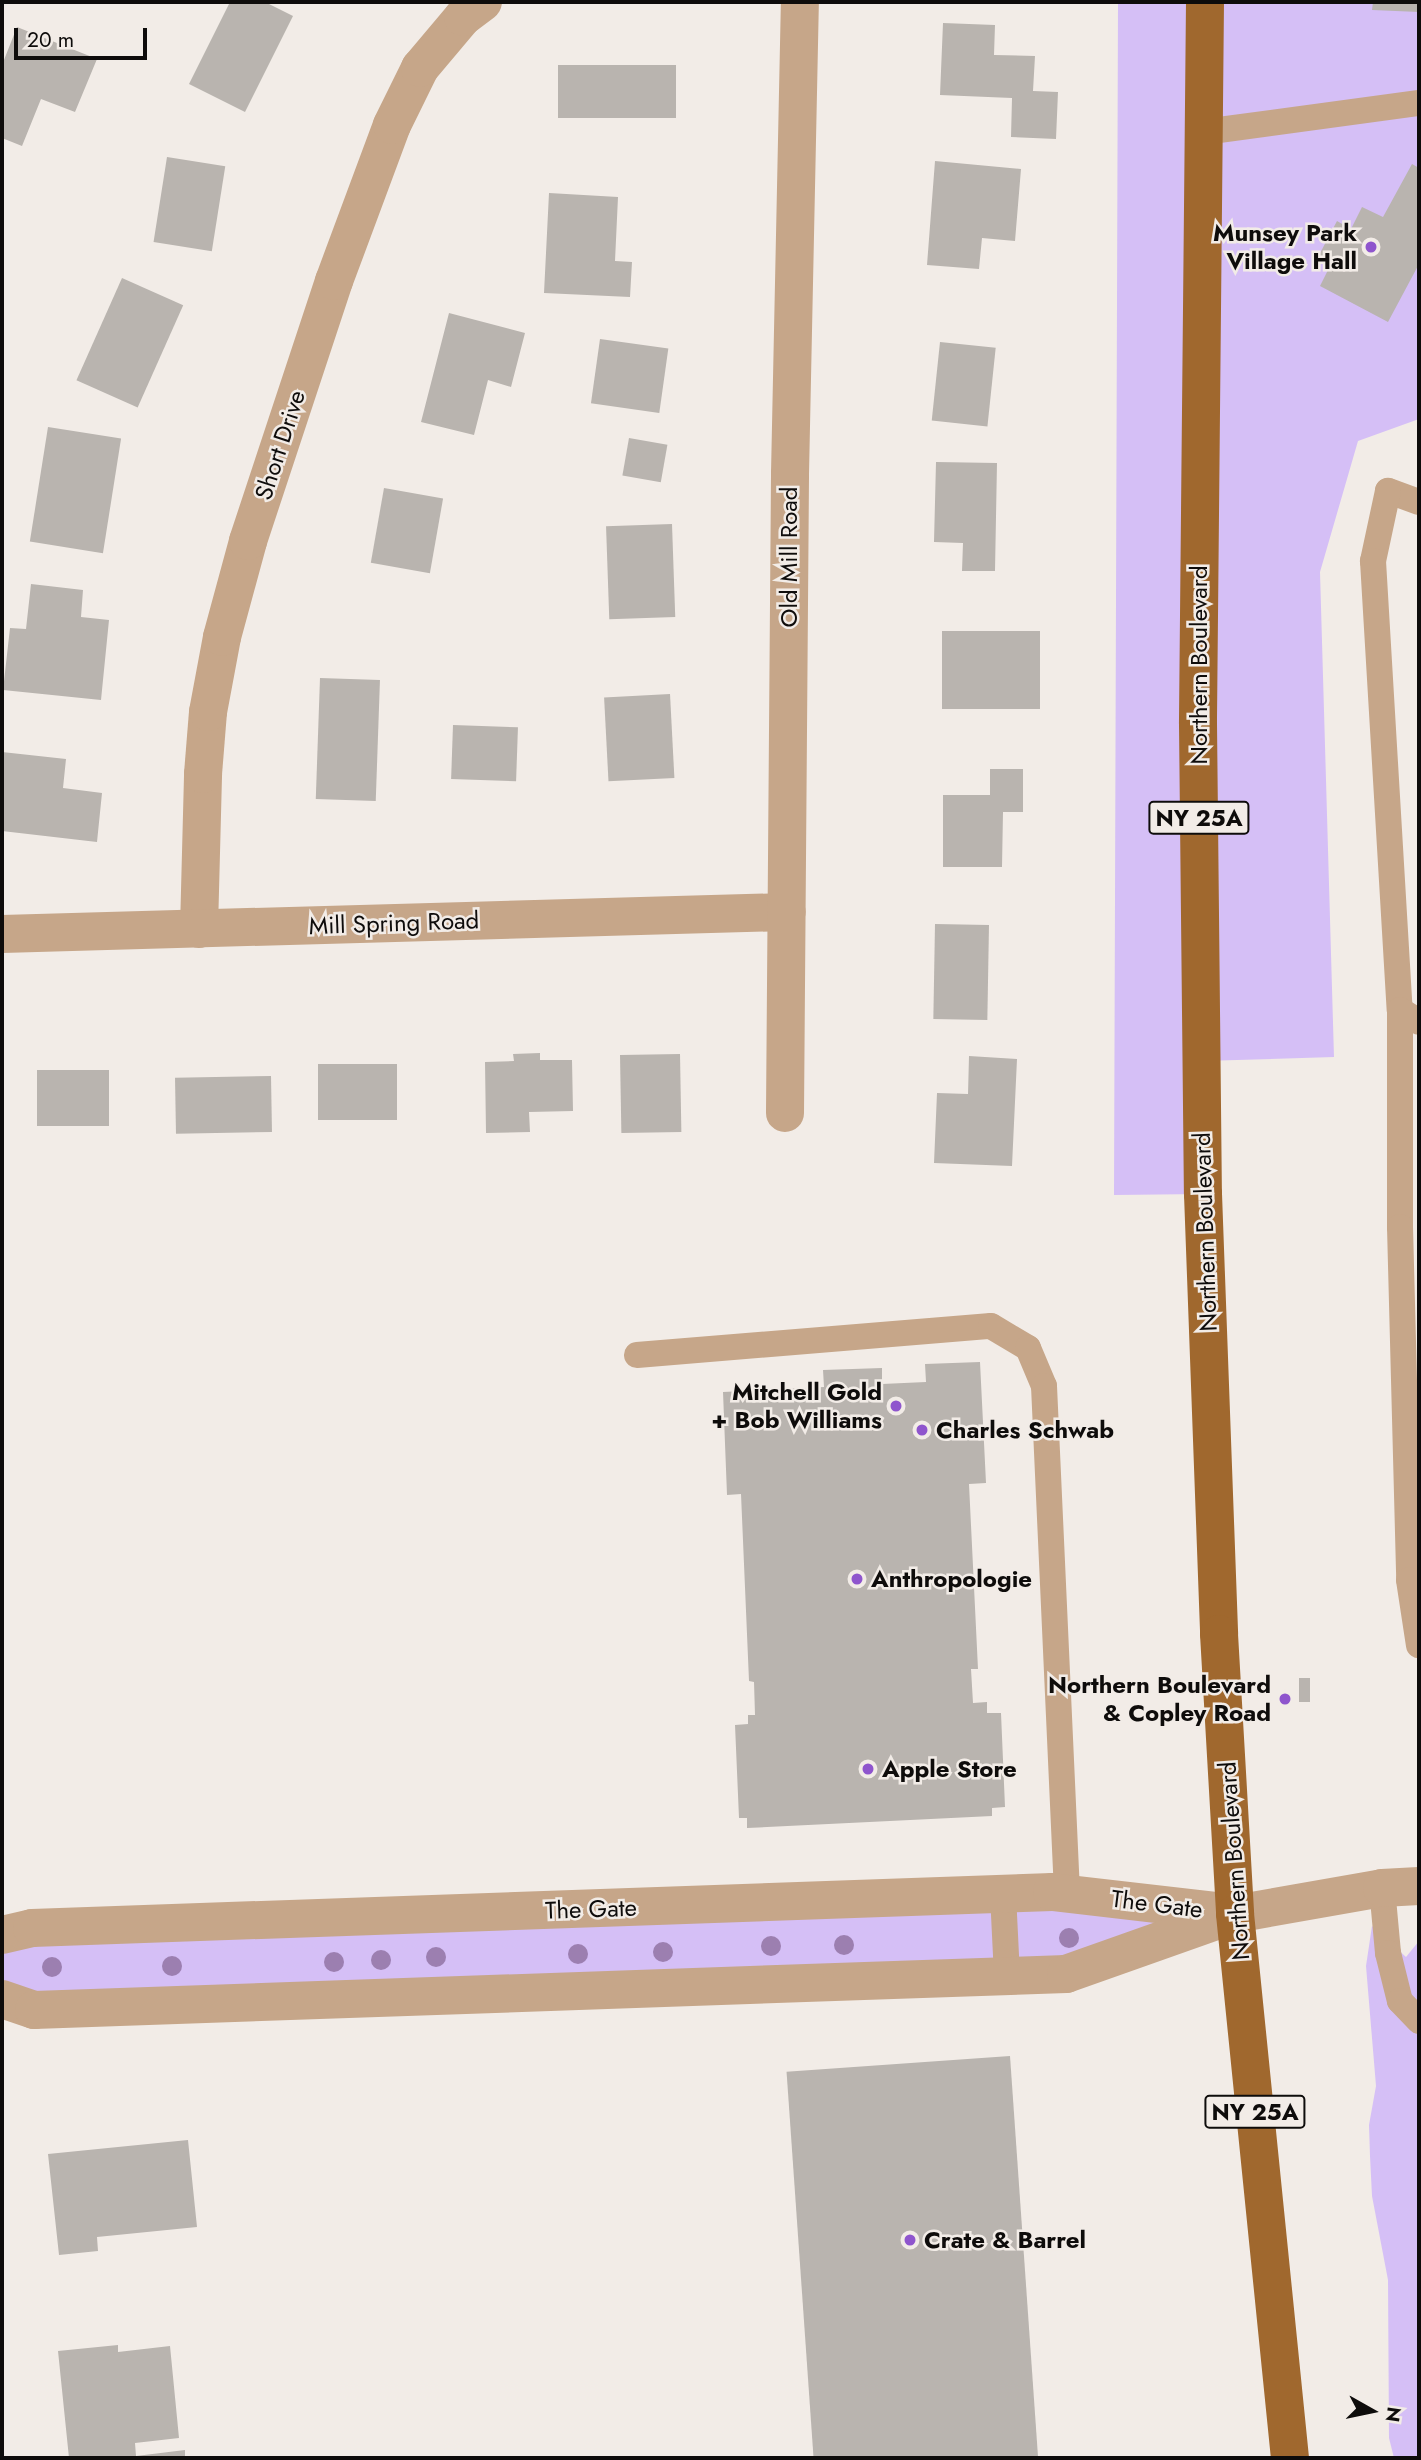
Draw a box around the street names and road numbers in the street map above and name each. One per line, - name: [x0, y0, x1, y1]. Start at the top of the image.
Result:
- street label: Short Drive: [249, 387, 311, 503]
- street label: Old Mill Road: [775, 486, 803, 628]
- street label: Northern Boulevard: [1185, 565, 1213, 765]
- road number: NY 25A: [1148, 798, 1250, 838]
- street label: Mill Spring Road: [308, 906, 480, 940]
- street label: Northern Boulevard: [1187, 1132, 1223, 1332]
- street label: Northern Boulevard: [1213, 1761, 1255, 1961]
- street label: The Gate: [1110, 1884, 1204, 1924]
- street label: The Gate: [545, 1893, 637, 1925]
- road number: NY 25A: [1204, 2092, 1306, 2132]

